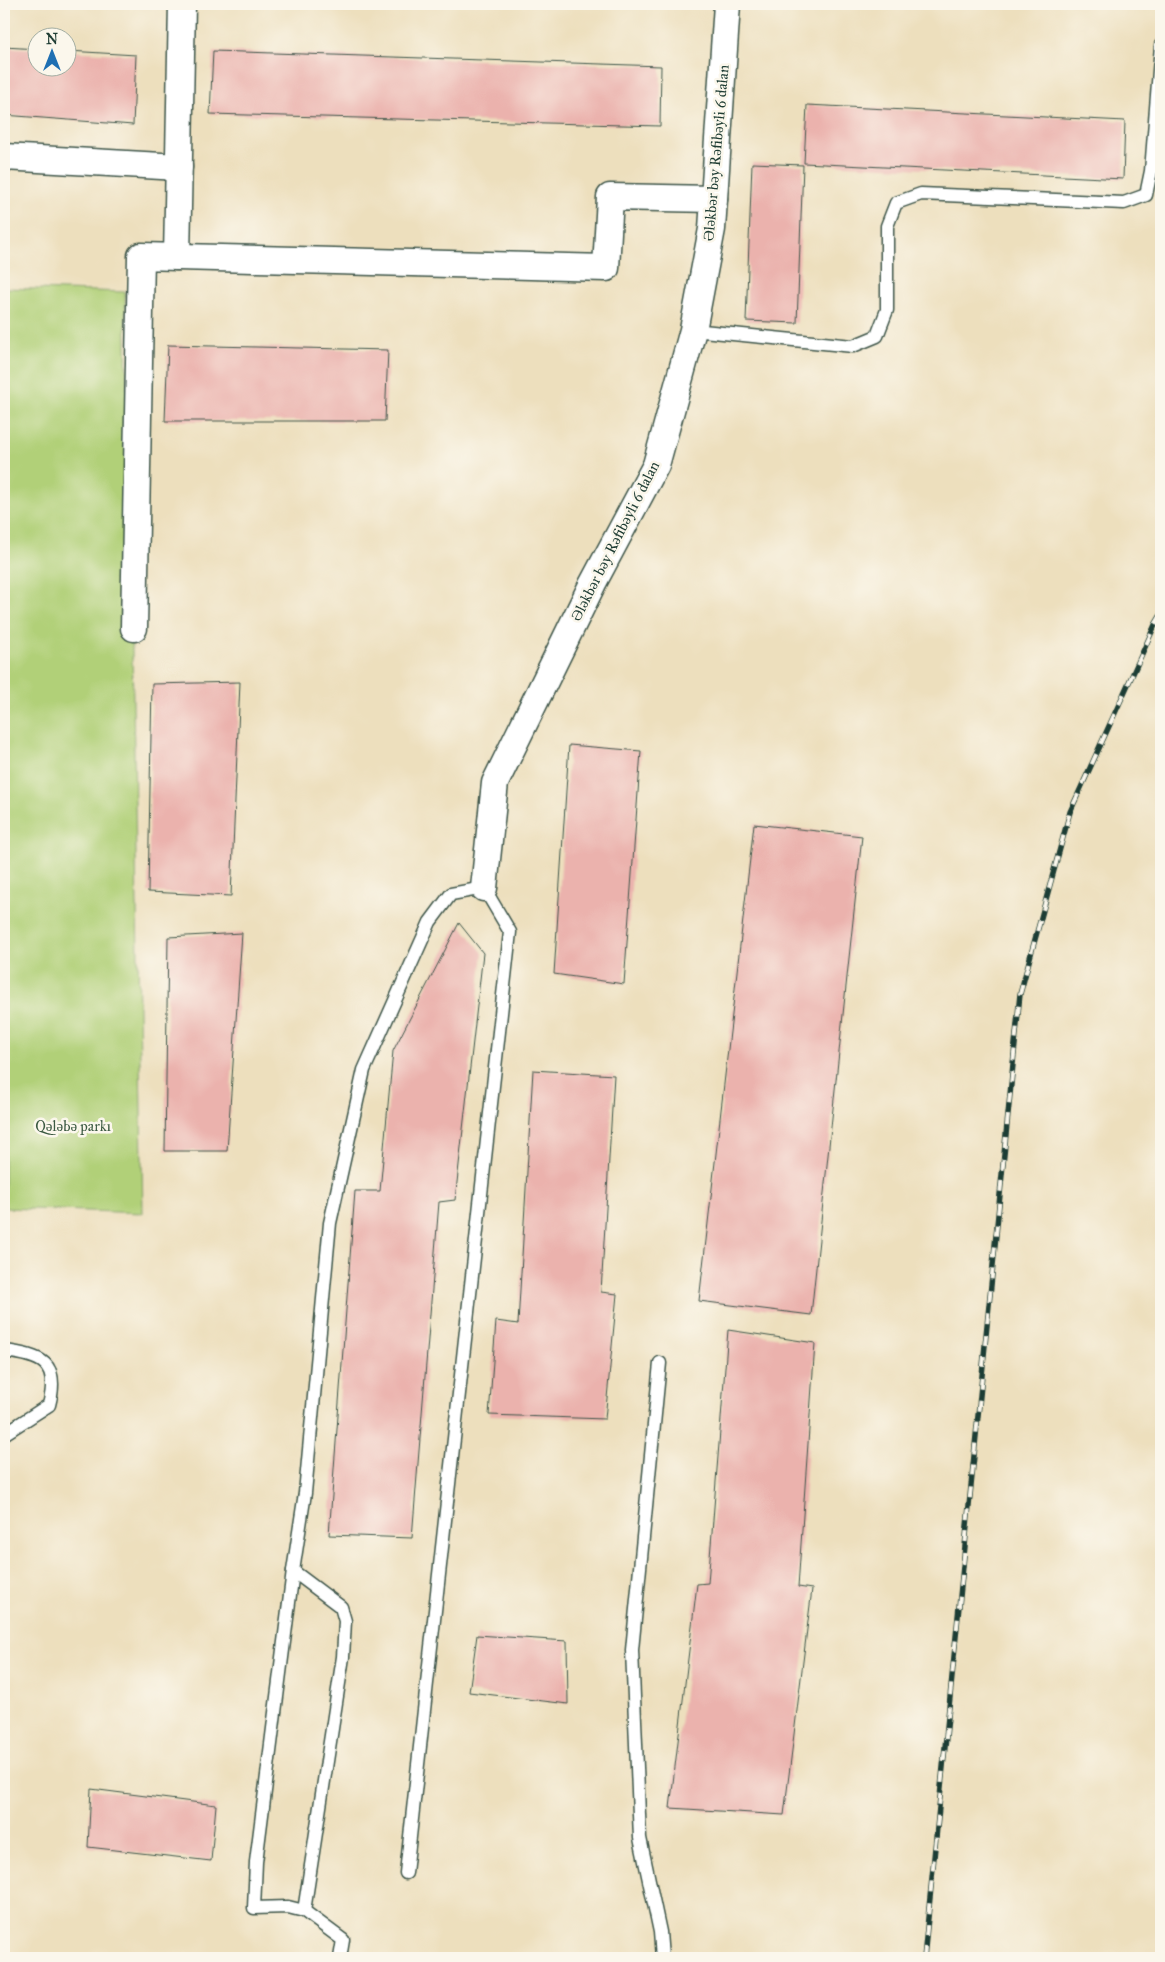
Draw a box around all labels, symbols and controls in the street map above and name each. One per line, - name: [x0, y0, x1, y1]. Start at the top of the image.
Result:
- north arrow: [28, 28, 78, 78]
- text: N: [46, 31, 58, 48]
- street label: Ələkbər bəy Rəfibəyli 6 dalan: [699, 64, 733, 242]
- street label: Ələkbər bəy Rəfibəyli 6 dalan: [567, 458, 663, 624]
- park label: Qələbə parkı: [35, 1117, 111, 1135]

